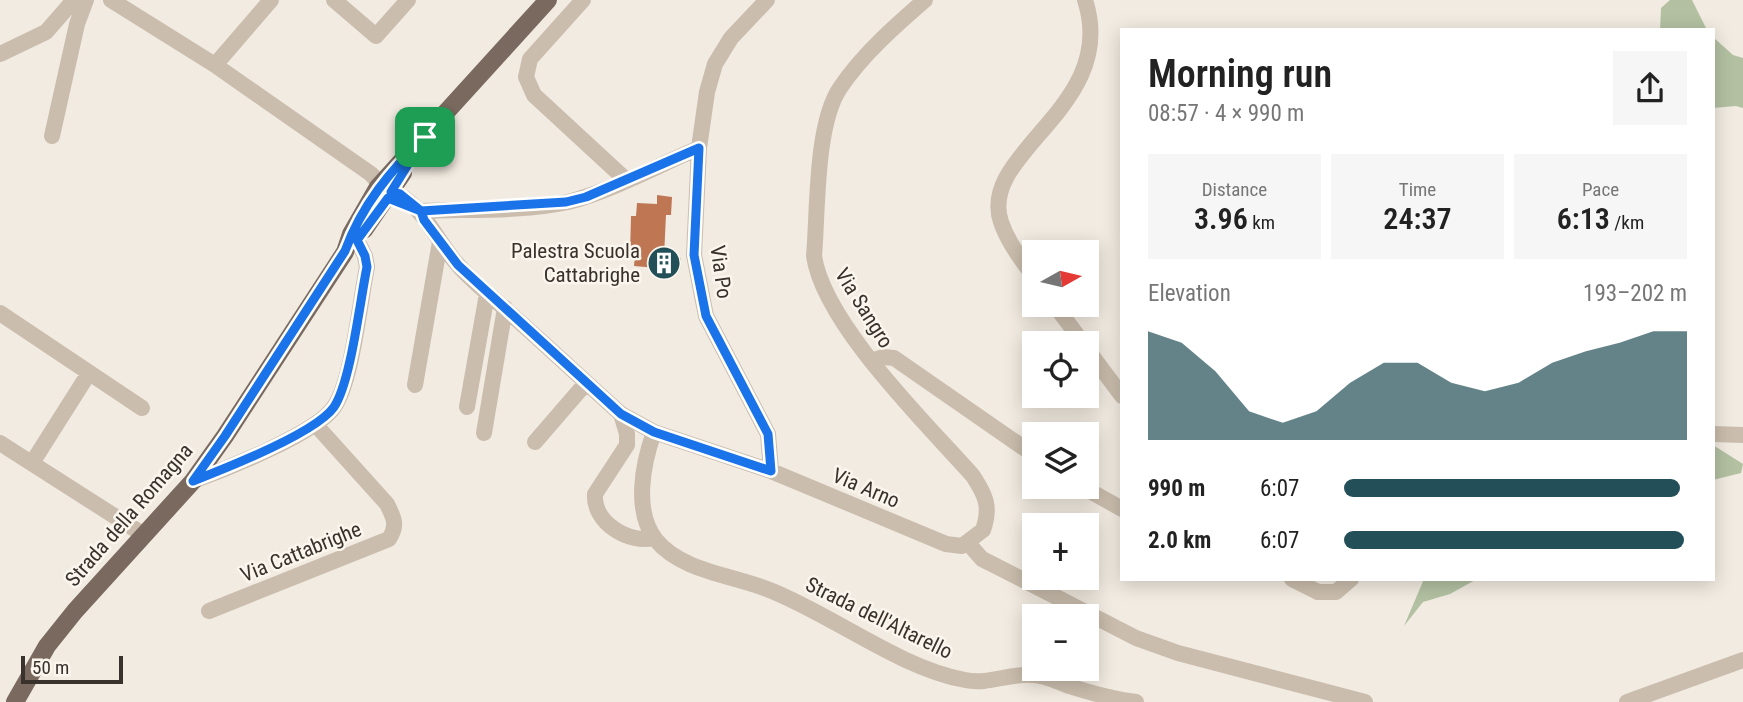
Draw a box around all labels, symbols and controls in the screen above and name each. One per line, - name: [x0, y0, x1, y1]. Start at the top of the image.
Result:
- button: share: [1613, 51, 1687, 125]
- text: Morning run: [1148, 52, 1332, 96]
- text: 08:57 · 4 × 990 m: [1148, 100, 1304, 127]
- pin: [395, 107, 455, 167]
- icon: arrive: [406, 118, 444, 156]
- text: Distance: [1202, 178, 1267, 201]
- text: Time: [1399, 178, 1436, 201]
- text: Pace: [1582, 178, 1619, 201]
- text: 3.96: [1194, 201, 1248, 236]
- text: 24:37: [1383, 201, 1452, 236]
- text: 6:13: [1557, 201, 1610, 236]
- text: km: [1248, 211, 1275, 234]
- text: /km: [1610, 211, 1644, 234]
- place label: Palestra Scuola Cattabrighe: [511, 239, 640, 287]
- north arrow: [1022, 240, 1099, 317]
- map controls: [1022, 240, 1099, 681]
- building icon: Palestra Scuola Cattabrighe: [645, 244, 683, 282]
- street label: Via Po: [705, 244, 737, 300]
- street label: Via Sangro: [830, 264, 898, 352]
- text: Elevation: [1148, 280, 1231, 307]
- text: 193–202 m: [1583, 280, 1687, 307]
- button: locate: [1022, 331, 1099, 408]
- button: layers: [1022, 422, 1099, 499]
- street label: Strada della Romagna: [60, 439, 198, 591]
- street label: Via Arno: [829, 463, 903, 513]
- text: 990 m: [1148, 475, 1205, 502]
- text: 6:07: [1260, 475, 1299, 502]
- button: +: [1022, 513, 1099, 590]
- street label: Via Cattabrighe: [237, 517, 365, 587]
- text: 2.0 km: [1148, 527, 1211, 554]
- text: 6:07: [1260, 527, 1299, 554]
- street label: Strada dell'Altarello: [802, 572, 956, 664]
- button: −: [1022, 604, 1099, 681]
- scale bar: [21, 653, 122, 685]
- text: 50 m: [32, 656, 69, 679]

